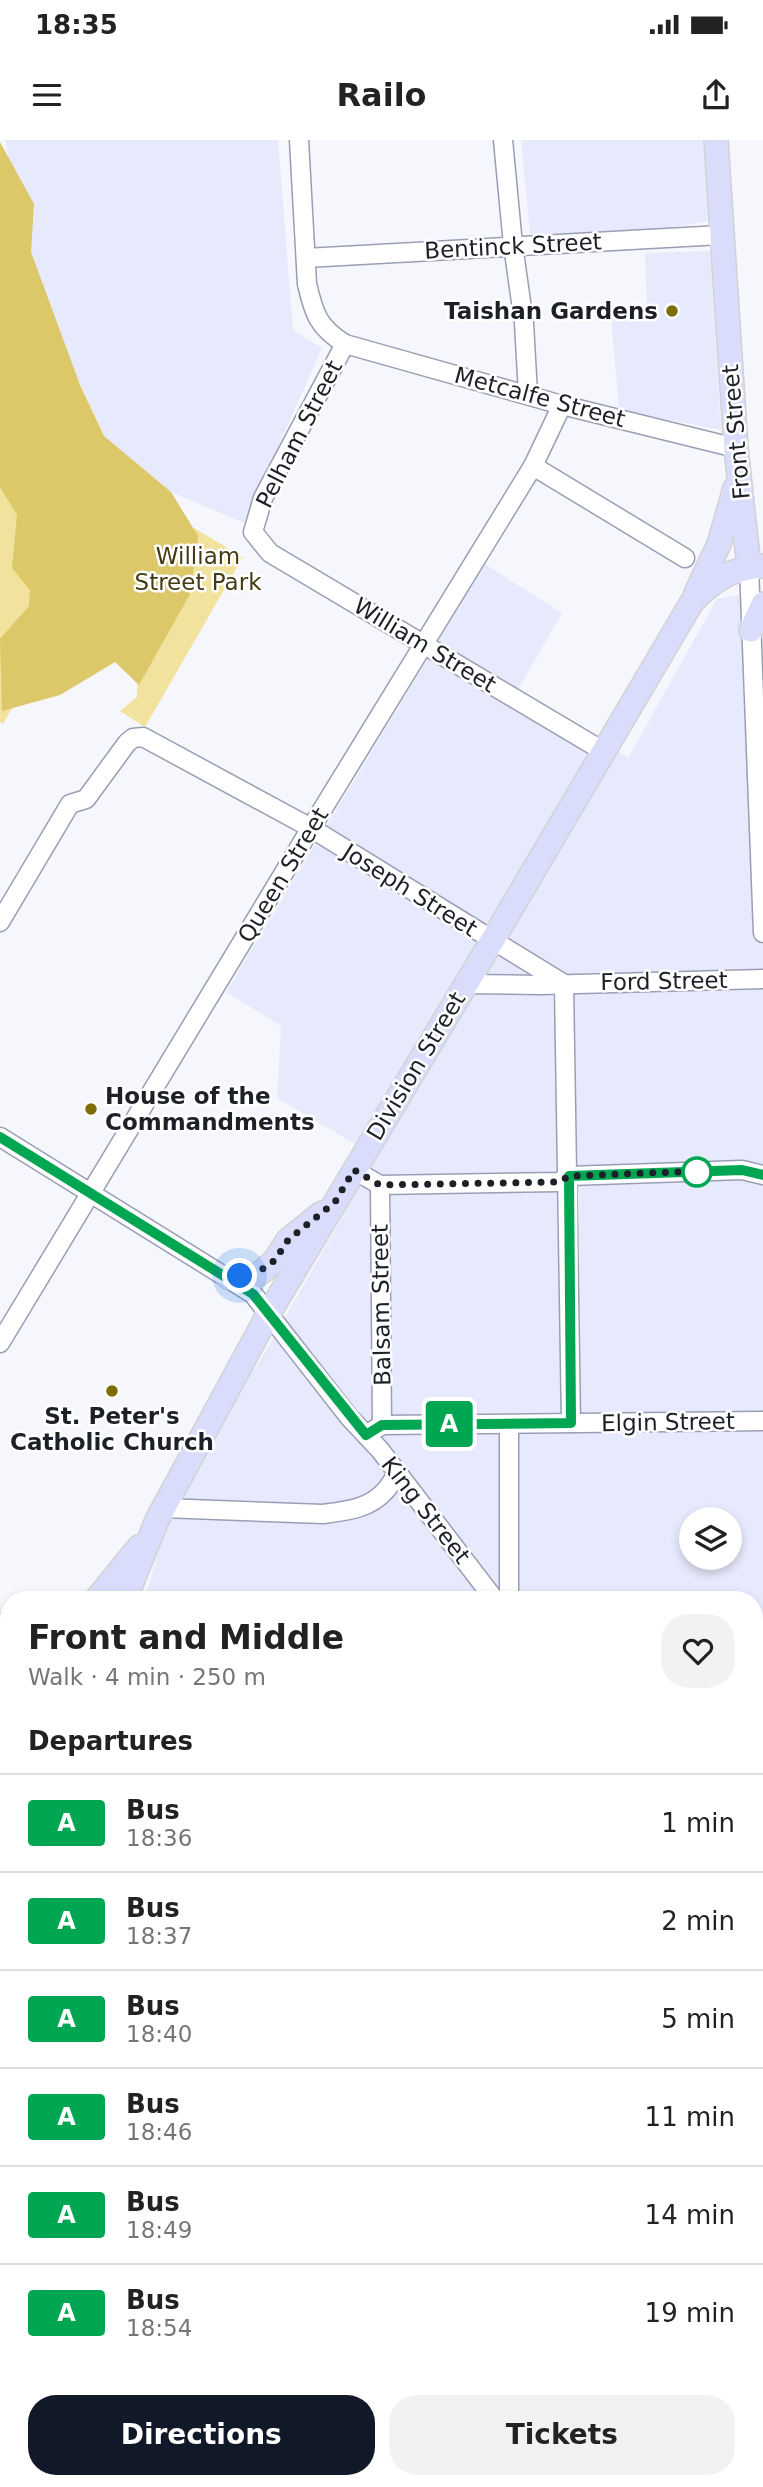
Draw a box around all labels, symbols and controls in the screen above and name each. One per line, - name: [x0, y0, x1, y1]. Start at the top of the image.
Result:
- text: 18:35: [35, 10, 118, 40]
- icon: menu: [28, 76, 66, 114]
- text: Railo: [336, 76, 427, 114]
- icon: share: [697, 76, 735, 114]
- street label: Bentinck Street: [424, 228, 602, 264]
- place label: Taishan Gardens: [444, 298, 658, 324]
- marker: Taishan Gardens: [664, 303, 680, 319]
- street label: Pelham Street: [251, 356, 347, 512]
- street label: Metcalfe Street: [452, 362, 628, 432]
- street label: Front Street: [717, 363, 755, 501]
- park label: William Street Park: [135, 543, 262, 595]
- street label: William Street: [349, 592, 501, 698]
- street label: Queen Street: [233, 803, 333, 947]
- street label: Joseph Street: [336, 837, 482, 942]
- street label: Ford Street: [600, 967, 728, 995]
- street label: Division Street: [362, 987, 470, 1145]
- place label: House of the Commandments: [105, 1083, 315, 1135]
- marker: House of the Commandments: [83, 1101, 99, 1117]
- unlabelled marker: [682, 1157, 712, 1187]
- street label: Balsam Street: [367, 1224, 395, 1386]
- your location: [222, 1258, 257, 1293]
- marker: St. Peter's Catholic Church: [104, 1383, 120, 1399]
- line badge: A: [426, 1401, 472, 1447]
- place label: St. Peter's Catholic Church: [10, 1403, 214, 1455]
- street label: Elgin Street: [601, 1408, 735, 1436]
- text: A: [440, 1410, 458, 1438]
- street label: King Street: [376, 1452, 476, 1568]
- map controls: [679, 1507, 742, 1570]
- button: layers: [679, 1507, 742, 1570]
- button: heart: [661, 1614, 735, 1688]
- text: Front and Middle: [28, 1618, 344, 1657]
- text: Walk · 4 min · 250 m: [28, 1664, 266, 1690]
- text: Departures: [28, 1726, 193, 1756]
- text: Bus: [126, 1795, 180, 1825]
- text: 1 min: [661, 1808, 735, 1838]
- text: A: [57, 1809, 76, 1837]
- text: 18:36: [126, 1825, 192, 1851]
- text: Bus: [126, 1893, 180, 1923]
- text: 2 min: [661, 1906, 735, 1936]
- text: A: [57, 1907, 76, 1935]
- text: 18:37: [126, 1923, 192, 1949]
- text: Bus: [126, 1991, 180, 2021]
- text: 5 min: [661, 2004, 735, 2034]
- text: A: [57, 2005, 76, 2033]
- text: 18:40: [126, 2021, 192, 2047]
- text: Bus: [126, 2089, 180, 2119]
- text: 11 min: [645, 2102, 735, 2132]
- text: A: [57, 2103, 76, 2131]
- text: 18:46: [126, 2119, 192, 2145]
- text: Bus: [126, 2187, 180, 2217]
- text: 14 min: [645, 2200, 735, 2230]
- text: A: [57, 2201, 76, 2229]
- text: 18:49: [126, 2217, 192, 2243]
- text: Bus: [126, 2285, 180, 2315]
- text: 19 min: [645, 2298, 735, 2328]
- text: A: [57, 2299, 76, 2327]
- text: 18:54: [126, 2315, 192, 2341]
- button: Directions: [28, 2395, 375, 2475]
- button: Tickets: [389, 2395, 735, 2475]

